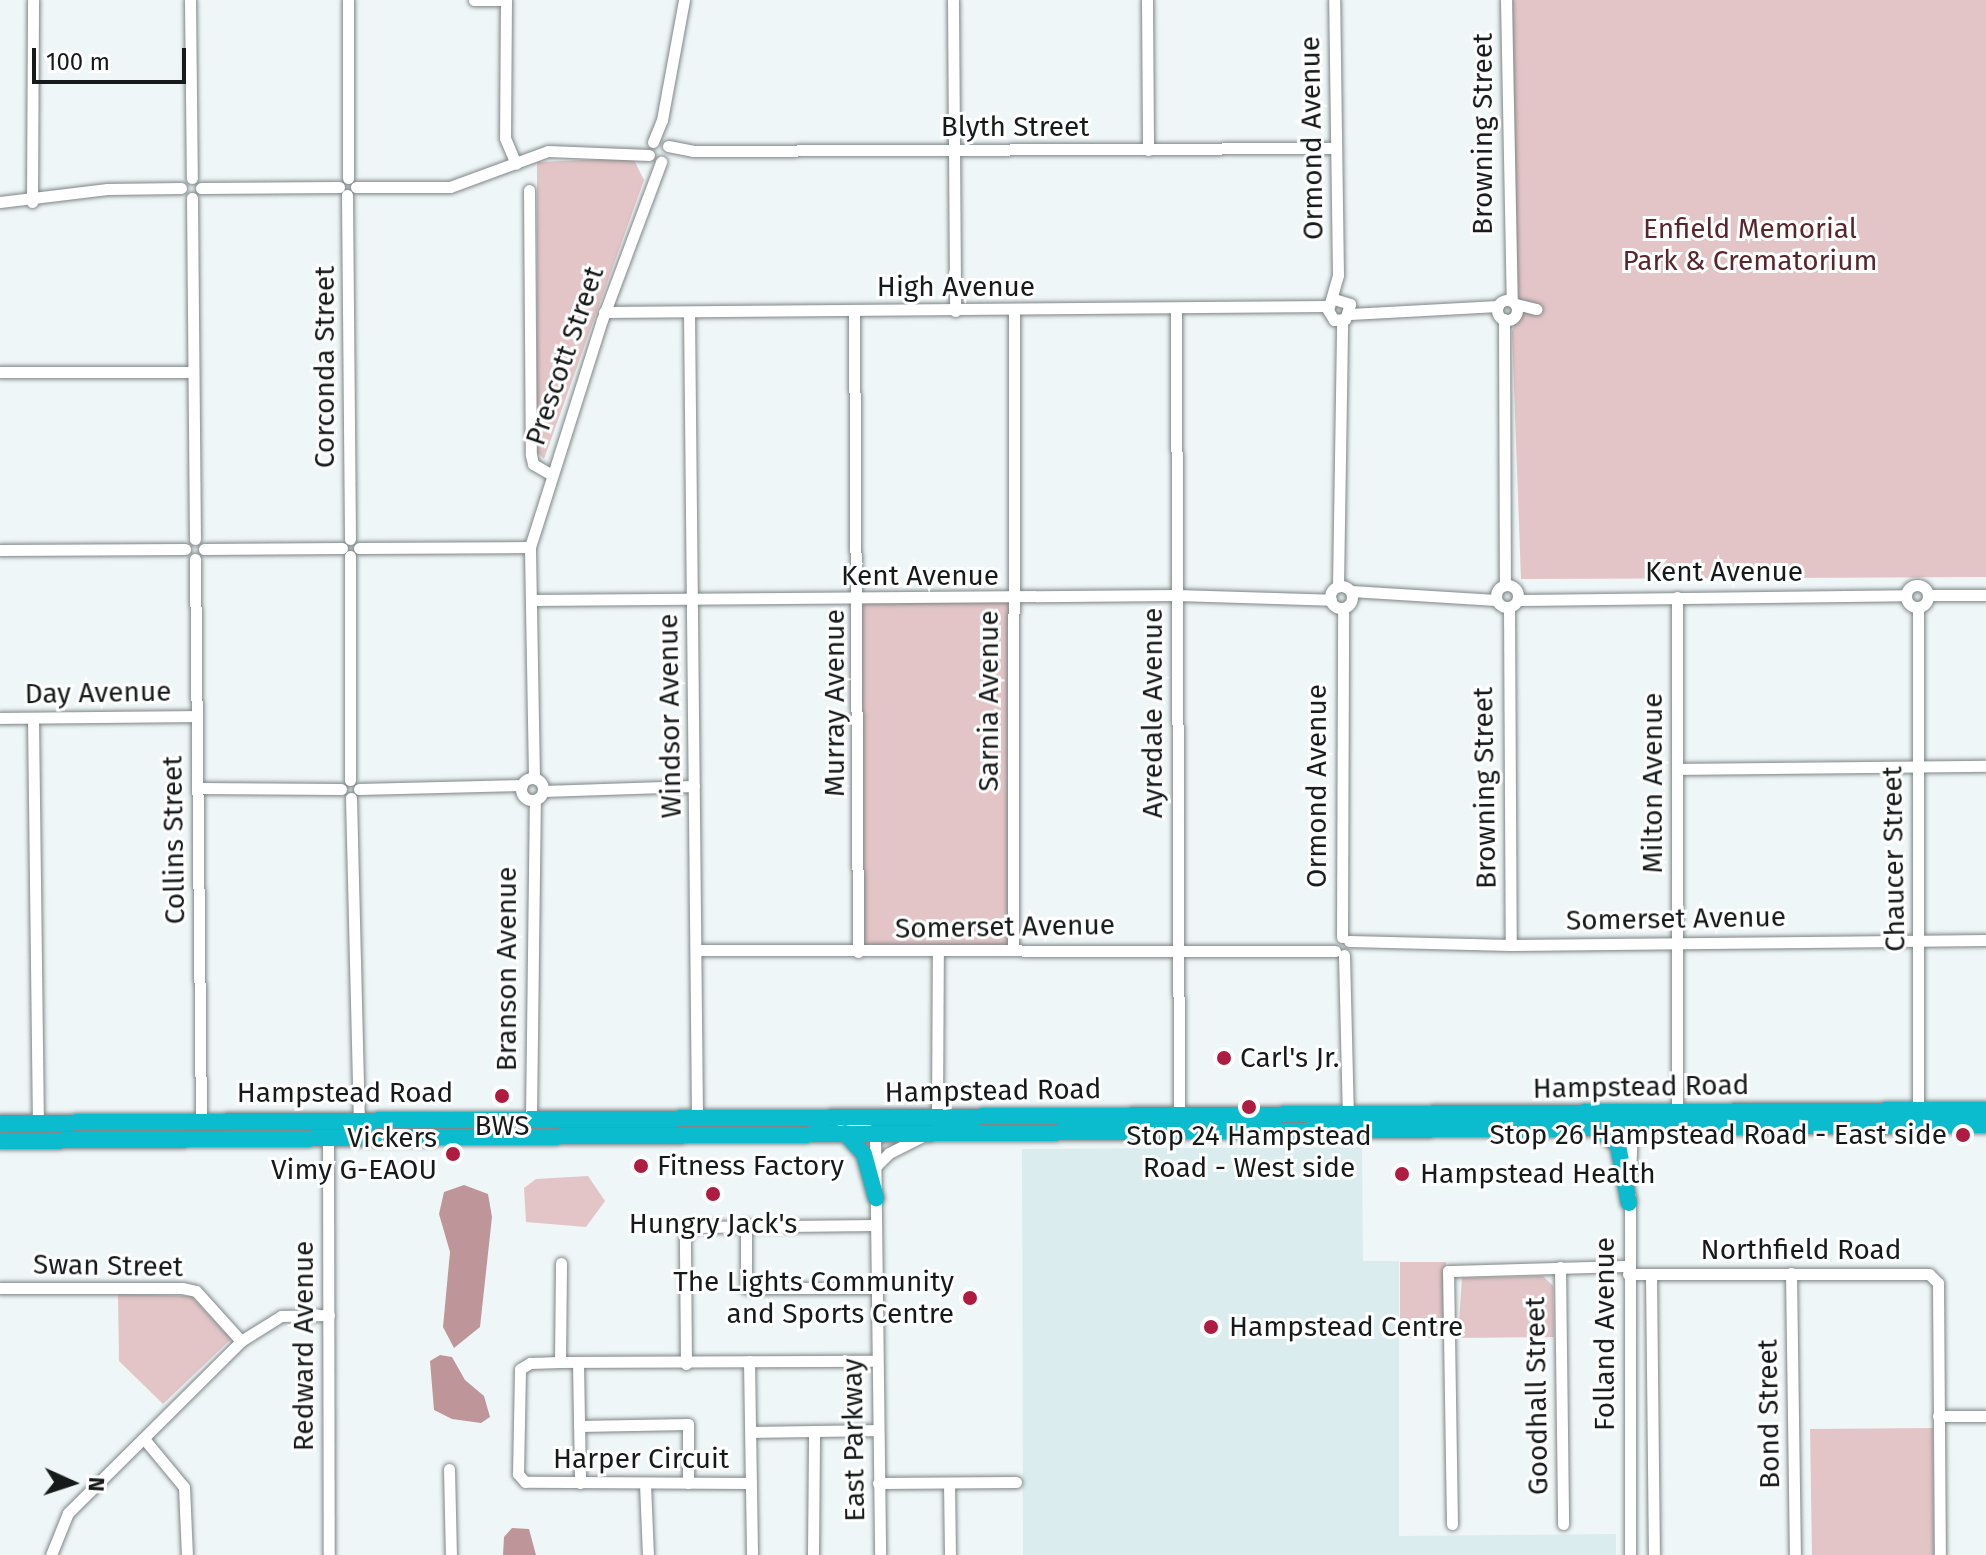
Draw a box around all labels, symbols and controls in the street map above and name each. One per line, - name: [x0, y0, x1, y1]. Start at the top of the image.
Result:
- scale bar: [36, 32, 190, 82]
- street label: Browning Street: [1466, 33, 1500, 235]
- street label: Ormond Avenue: [1293, 36, 1331, 240]
- text: 100 m: [46, 48, 110, 76]
- street label: Blyth Street: [941, 110, 1089, 144]
- park label: Enfield Memorial Park & Crematorium: [1622, 212, 1878, 278]
- street label: Prescott Street: [519, 262, 611, 450]
- street label: Corconda Street: [308, 266, 342, 468]
- street label: High Avenue: [877, 270, 1035, 304]
- street label: Kent Avenue: [1645, 555, 1803, 589]
- street label: Kent Avenue: [841, 559, 999, 593]
- street label: Ayredale Avenue: [1136, 608, 1170, 818]
- street label: Murray Avenue: [818, 609, 852, 797]
- street label: Sarnia Avenue: [972, 610, 1006, 792]
- street label: Windsor Avenue: [651, 613, 689, 819]
- street label: Day Avenue: [24, 675, 172, 711]
- street label: Ormond Avenue: [1300, 684, 1334, 888]
- street label: Browning Street: [1466, 687, 1504, 889]
- street label: Milton Avenue: [1636, 693, 1670, 873]
- street label: Collins Street: [156, 755, 192, 925]
- street label: Chaucer Street: [1876, 766, 1912, 952]
- street label: Branson Avenue: [490, 867, 524, 1071]
- street label: Somerset Avenue: [1566, 900, 1786, 938]
- street label: Somerset Avenue: [895, 908, 1115, 946]
- place label: Carl's Jr.: [1240, 1041, 1339, 1075]
- marker: Carl's Jr.: [1215, 1049, 1233, 1067]
- street label: Hampstead Road: [1532, 1068, 1750, 1106]
- street label: Hampstead Road: [884, 1072, 1102, 1110]
- street label: Hampstead Road: [237, 1076, 453, 1110]
- marker: BWS: [493, 1087, 511, 1105]
- marker: Stop 24 Hampstead Road - West side: [1240, 1098, 1258, 1116]
- place label: BWS: [474, 1109, 530, 1143]
- place label: Stop 26 Hampstead Road - East side: [1490, 1118, 1947, 1152]
- place label: Stop 24 Hampstead Road - West side: [1126, 1119, 1372, 1185]
- place label: Vickers Vimy G-EAOU: [271, 1121, 437, 1187]
- marker: Stop 26 Hampstead Road - East side: [1954, 1126, 1972, 1144]
- marker: Vickers Vimy G-EAOU: [444, 1145, 462, 1163]
- place label: Fitness Factory: [657, 1149, 844, 1183]
- marker: Fitness Factory: [632, 1157, 650, 1175]
- place label: Hampstead Health: [1420, 1157, 1656, 1191]
- marker: Hampstead Health: [1391, 1163, 1413, 1185]
- marker: Hungry Jack's: [704, 1185, 722, 1203]
- place label: Hungry Jack's: [629, 1207, 797, 1241]
- street label: Northfield Road: [1701, 1233, 1901, 1267]
- street label: Folland Avenue: [1588, 1237, 1622, 1431]
- street label: Redward Avenue: [287, 1241, 321, 1451]
- street label: Swan Street: [33, 1248, 183, 1284]
- place label: The Lights Community and Sports Centre: [673, 1265, 954, 1331]
- marker: The Lights Community and Sports Centre: [961, 1289, 979, 1307]
- street label: Goodhall Street: [1518, 1297, 1556, 1495]
- place label: Hampstead Centre: [1229, 1310, 1463, 1344]
- marker: Hampstead Centre: [1200, 1316, 1222, 1338]
- street label: Bond Street: [1751, 1339, 1787, 1489]
- street label: East Parkway: [836, 1358, 872, 1522]
- street label: Harper Circuit: [553, 1442, 729, 1476]
- north arrow: [32, 1443, 112, 1523]
- text: N: [83, 1476, 110, 1492]

